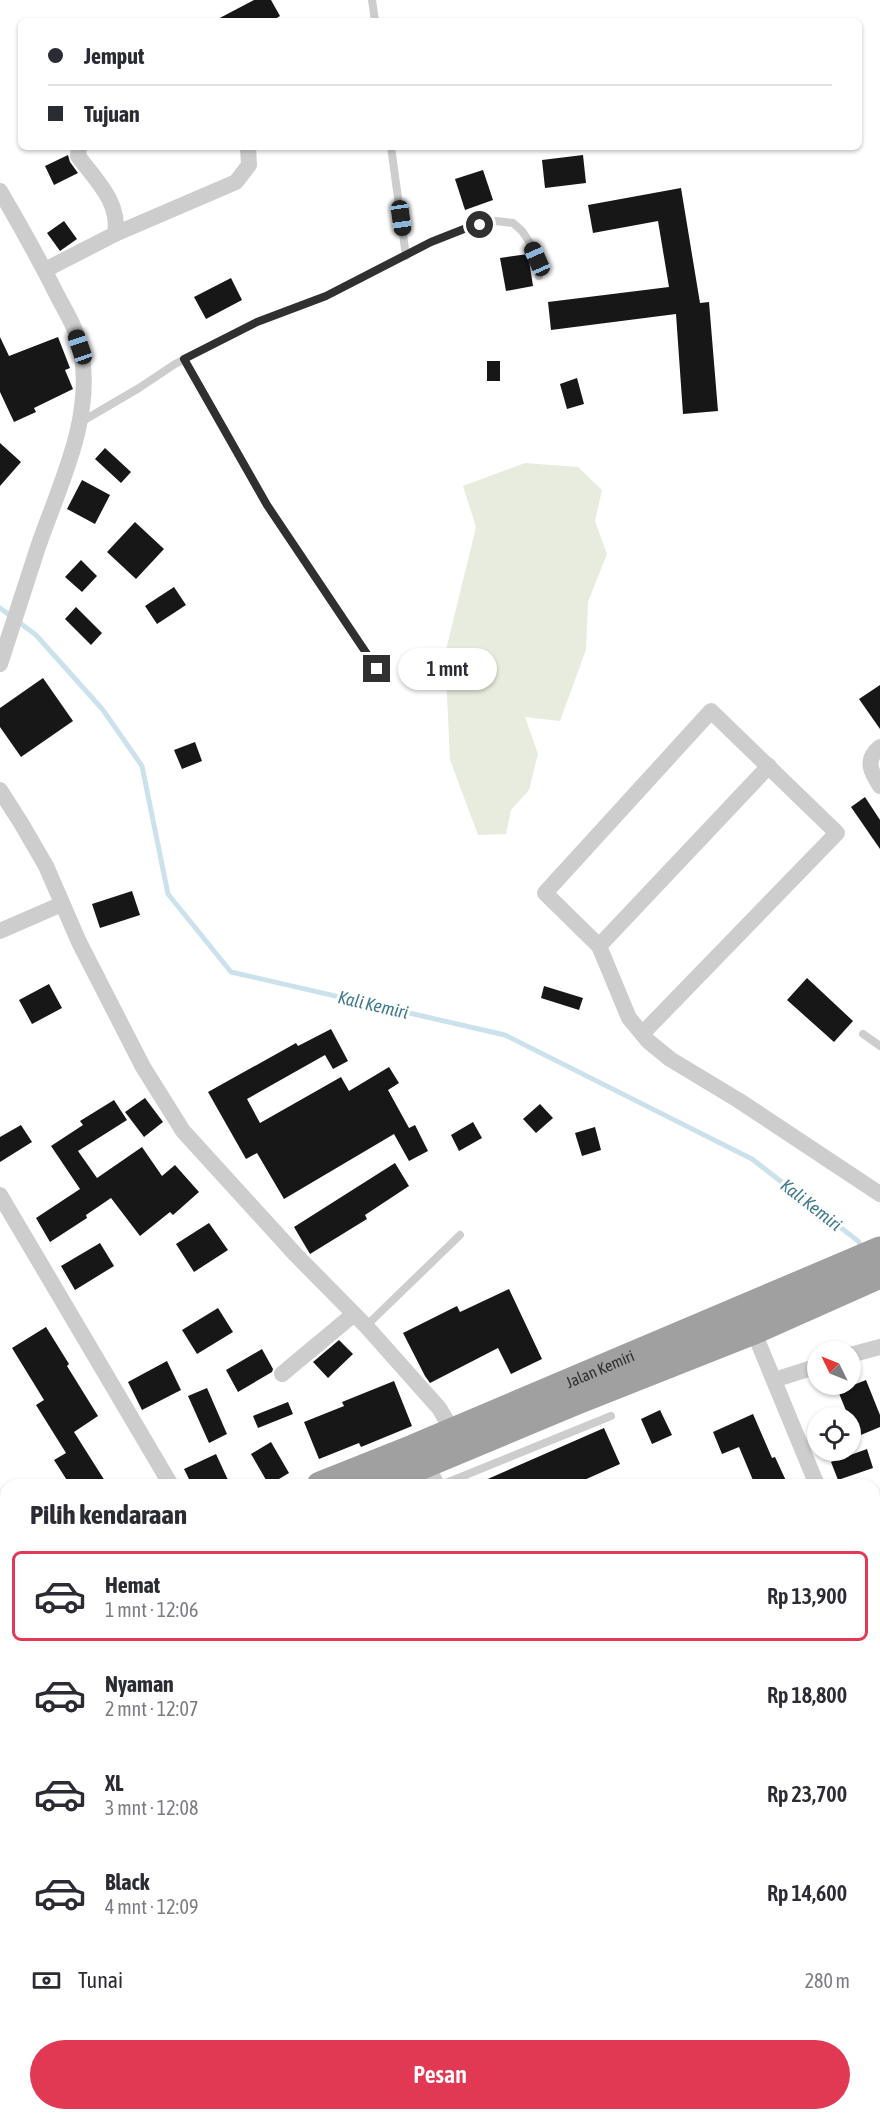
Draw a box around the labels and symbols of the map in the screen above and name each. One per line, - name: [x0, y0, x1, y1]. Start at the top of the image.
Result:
- car: [390, 199, 412, 237]
- route start: [466, 211, 493, 238]
- car: [521, 239, 553, 279]
- car: [66, 327, 94, 367]
- callout: 1 mnt: [398, 648, 497, 690]
- route end: [363, 655, 390, 682]
- water label: Kali Kemiri: [336, 986, 410, 1023]
- water label: Kali Kemiri: [777, 1174, 846, 1235]
- north arrow: [807, 1341, 861, 1395]
- street label: Jalan Kemiri: [563, 1346, 637, 1391]

